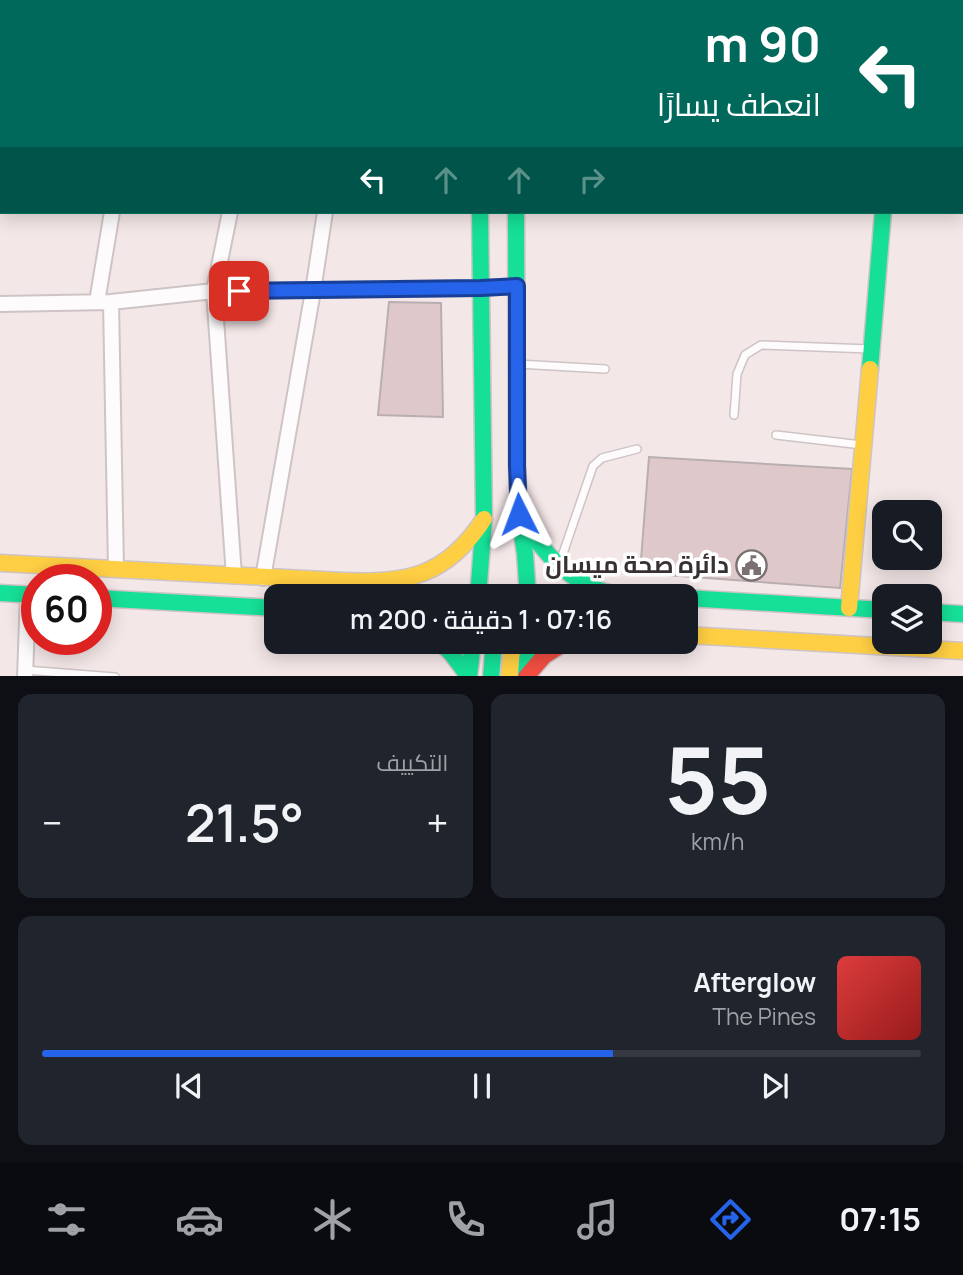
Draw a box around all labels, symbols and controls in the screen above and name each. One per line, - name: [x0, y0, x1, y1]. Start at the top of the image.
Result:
- text: 90 m: [704, 10, 821, 77]
- icon: left: [845, 28, 936, 119]
- text: انعطف يسارًا: [657, 82, 821, 126]
- icon: left: [354, 161, 392, 199]
- icon: ahead: [427, 161, 465, 199]
- icon: ahead: [500, 161, 538, 199]
- icon: right: [573, 161, 611, 199]
- pin: [209, 261, 269, 321]
- icon: arrive: [220, 272, 258, 310]
- position arrow: [482, 477, 556, 551]
- map controls: [872, 500, 942, 654]
- button: search: [872, 500, 942, 570]
- place label: دائرة صحة ميسان: [545, 547, 729, 580]
- public building icon: دائرة صحة ميسان: [735, 548, 769, 582]
- speed limit sign: 60: [21, 564, 112, 655]
- button: layers: [872, 584, 942, 654]
- text: 07:16 · 1 دقيقة · 200 m: [350, 601, 612, 637]
- text: 55: [664, 717, 771, 841]
- text: التكييف: [376, 746, 449, 778]
- text: 21.5°: [185, 787, 304, 858]
- text: −: [42, 796, 63, 848]
- text: +: [427, 796, 448, 848]
- text: km/h: [691, 825, 745, 857]
- text: Afterglow: [694, 964, 816, 1000]
- text: The Pines: [712, 1000, 816, 1032]
- icon: previous: [170, 1067, 208, 1105]
- icon: pause: [463, 1067, 501, 1105]
- icon: next: [756, 1067, 794, 1105]
- icon: filters: [42, 1195, 91, 1244]
- icon: car: [175, 1195, 224, 1244]
- icon: climate: [308, 1195, 357, 1244]
- icon: phone: [441, 1195, 490, 1244]
- icon: music: [573, 1195, 622, 1244]
- icon: directions: [706, 1195, 755, 1244]
- text: 07:15: [839, 1197, 921, 1241]

